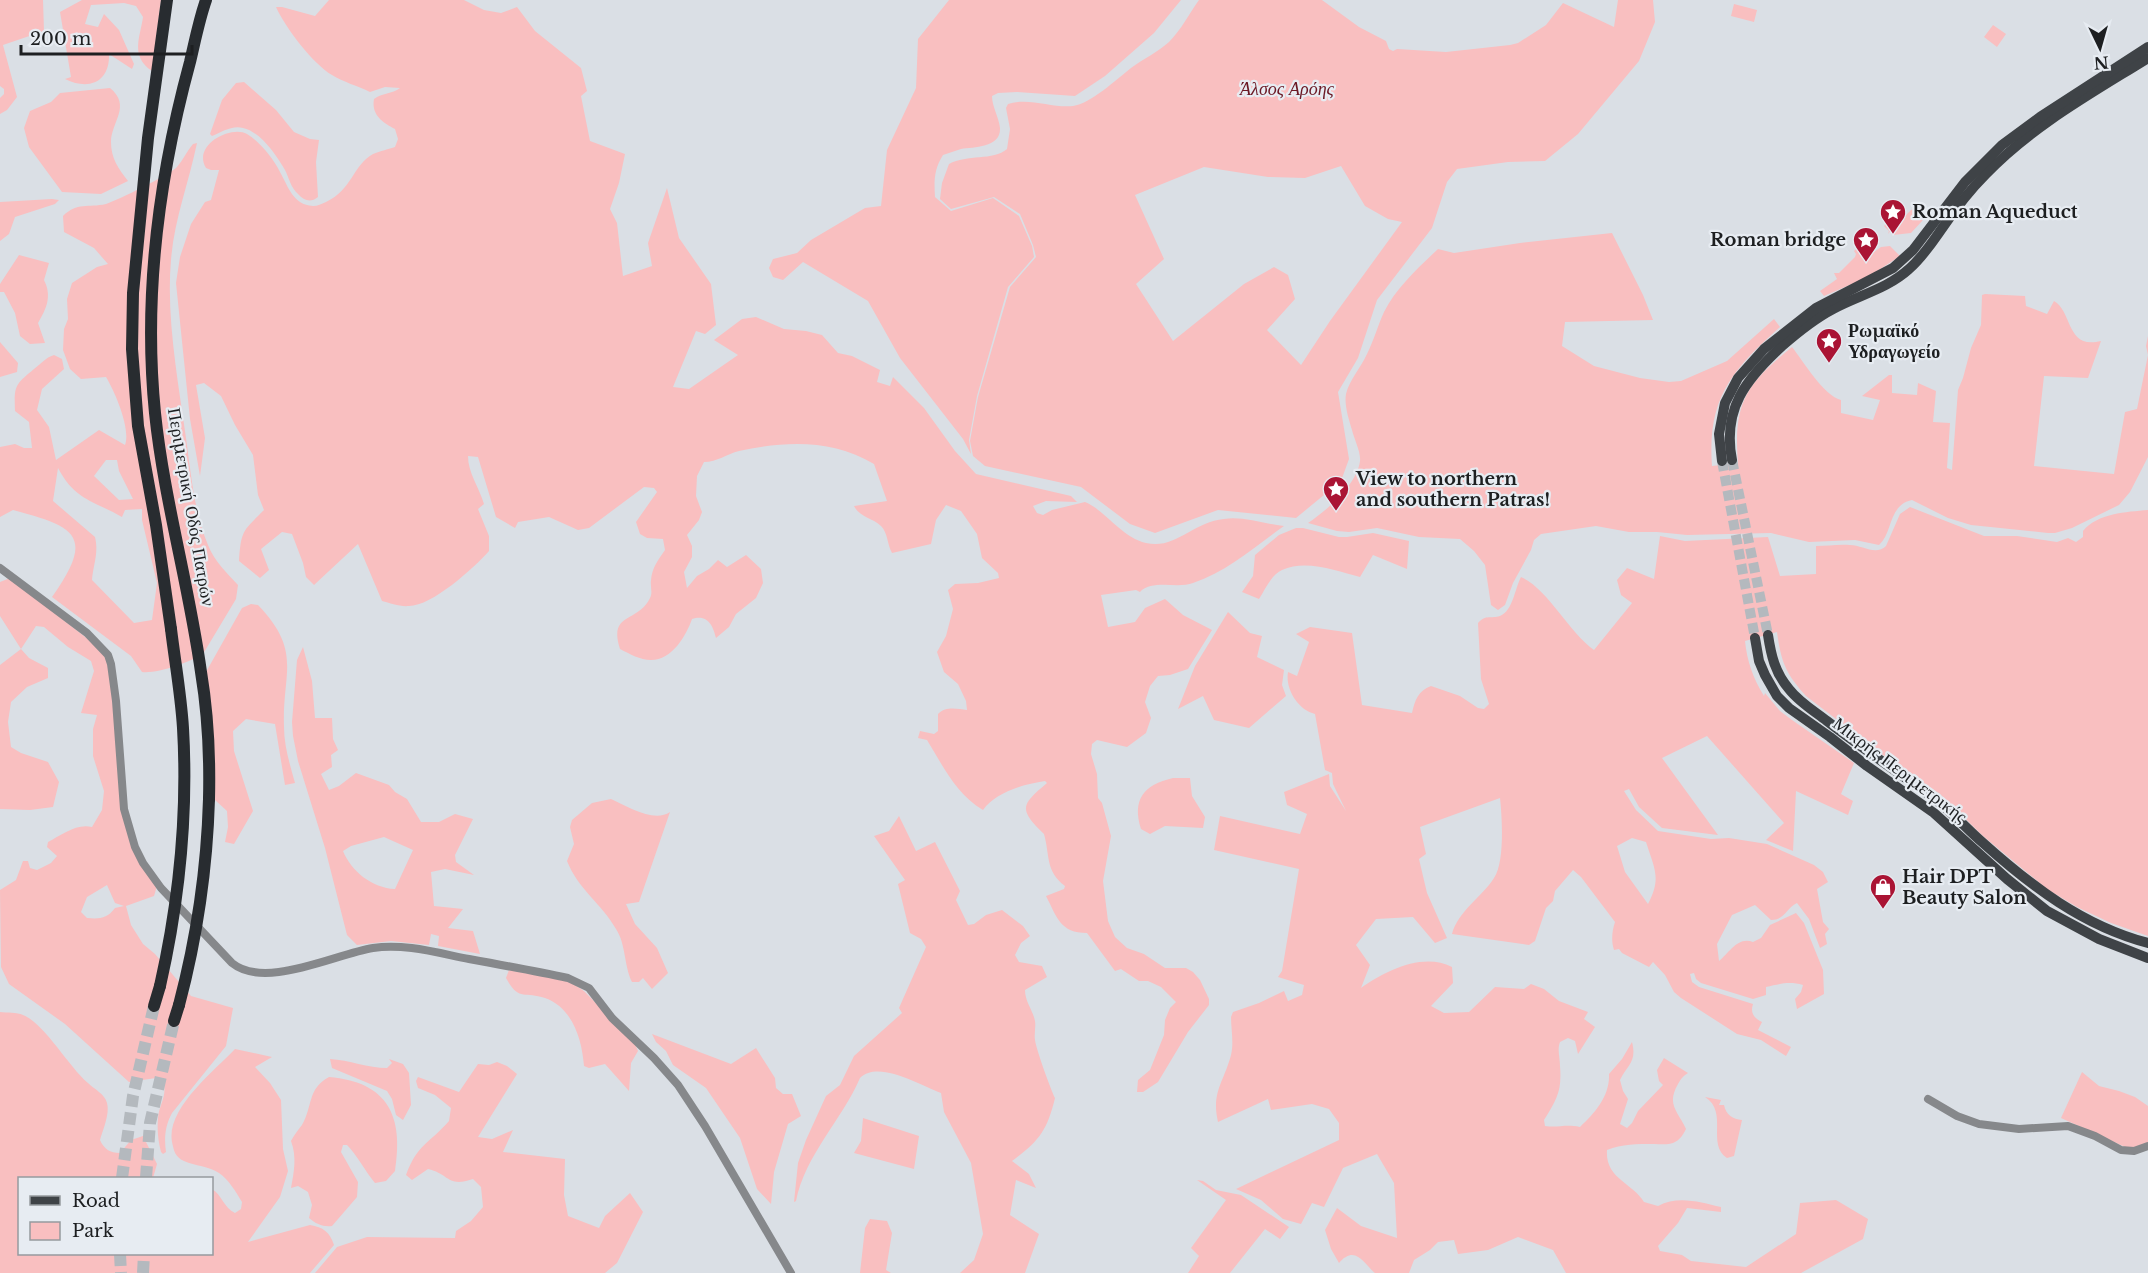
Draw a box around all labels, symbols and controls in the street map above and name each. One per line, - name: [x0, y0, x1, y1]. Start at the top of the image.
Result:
- scale bar: [21, 18, 192, 56]
- north arrow: [2070, 18, 2130, 78]
- text: 200 m: [30, 28, 91, 50]
- text: N: [2093, 52, 2110, 74]
- park label: Άλσος Αρόης: [1239, 78, 1335, 100]
- place icon: Roman Aqueduct: [1878, 197, 1908, 235]
- place label: Roman Aqueduct: [1912, 201, 2078, 223]
- place icon: Roman bridge: [1851, 225, 1881, 263]
- place label: Roman bridge: [1710, 229, 1846, 251]
- place label: Ρωμαϊκό Υδραγωγείο: [1848, 320, 1940, 363]
- place icon: Ρωμαϊκό Υδραγωγείο: [1814, 326, 1844, 364]
- street label: Περιμετρική Οδός Πατρών: [163, 406, 219, 608]
- place label: View to northern and southern Patras!: [1355, 468, 1550, 511]
- place icon: View to northern and southern Patras!: [1321, 474, 1351, 512]
- street label: Μικρής Περιμετρικής: [1829, 712, 1971, 828]
- place label: Hair DPT Beauty Salon: [1902, 866, 2026, 909]
- shop icon: Hair DPT Beauty Salon: [1868, 872, 1898, 910]
- legend: [18, 1177, 213, 1255]
- text: Road: [72, 1190, 120, 1212]
- text: Park: [72, 1220, 114, 1242]

